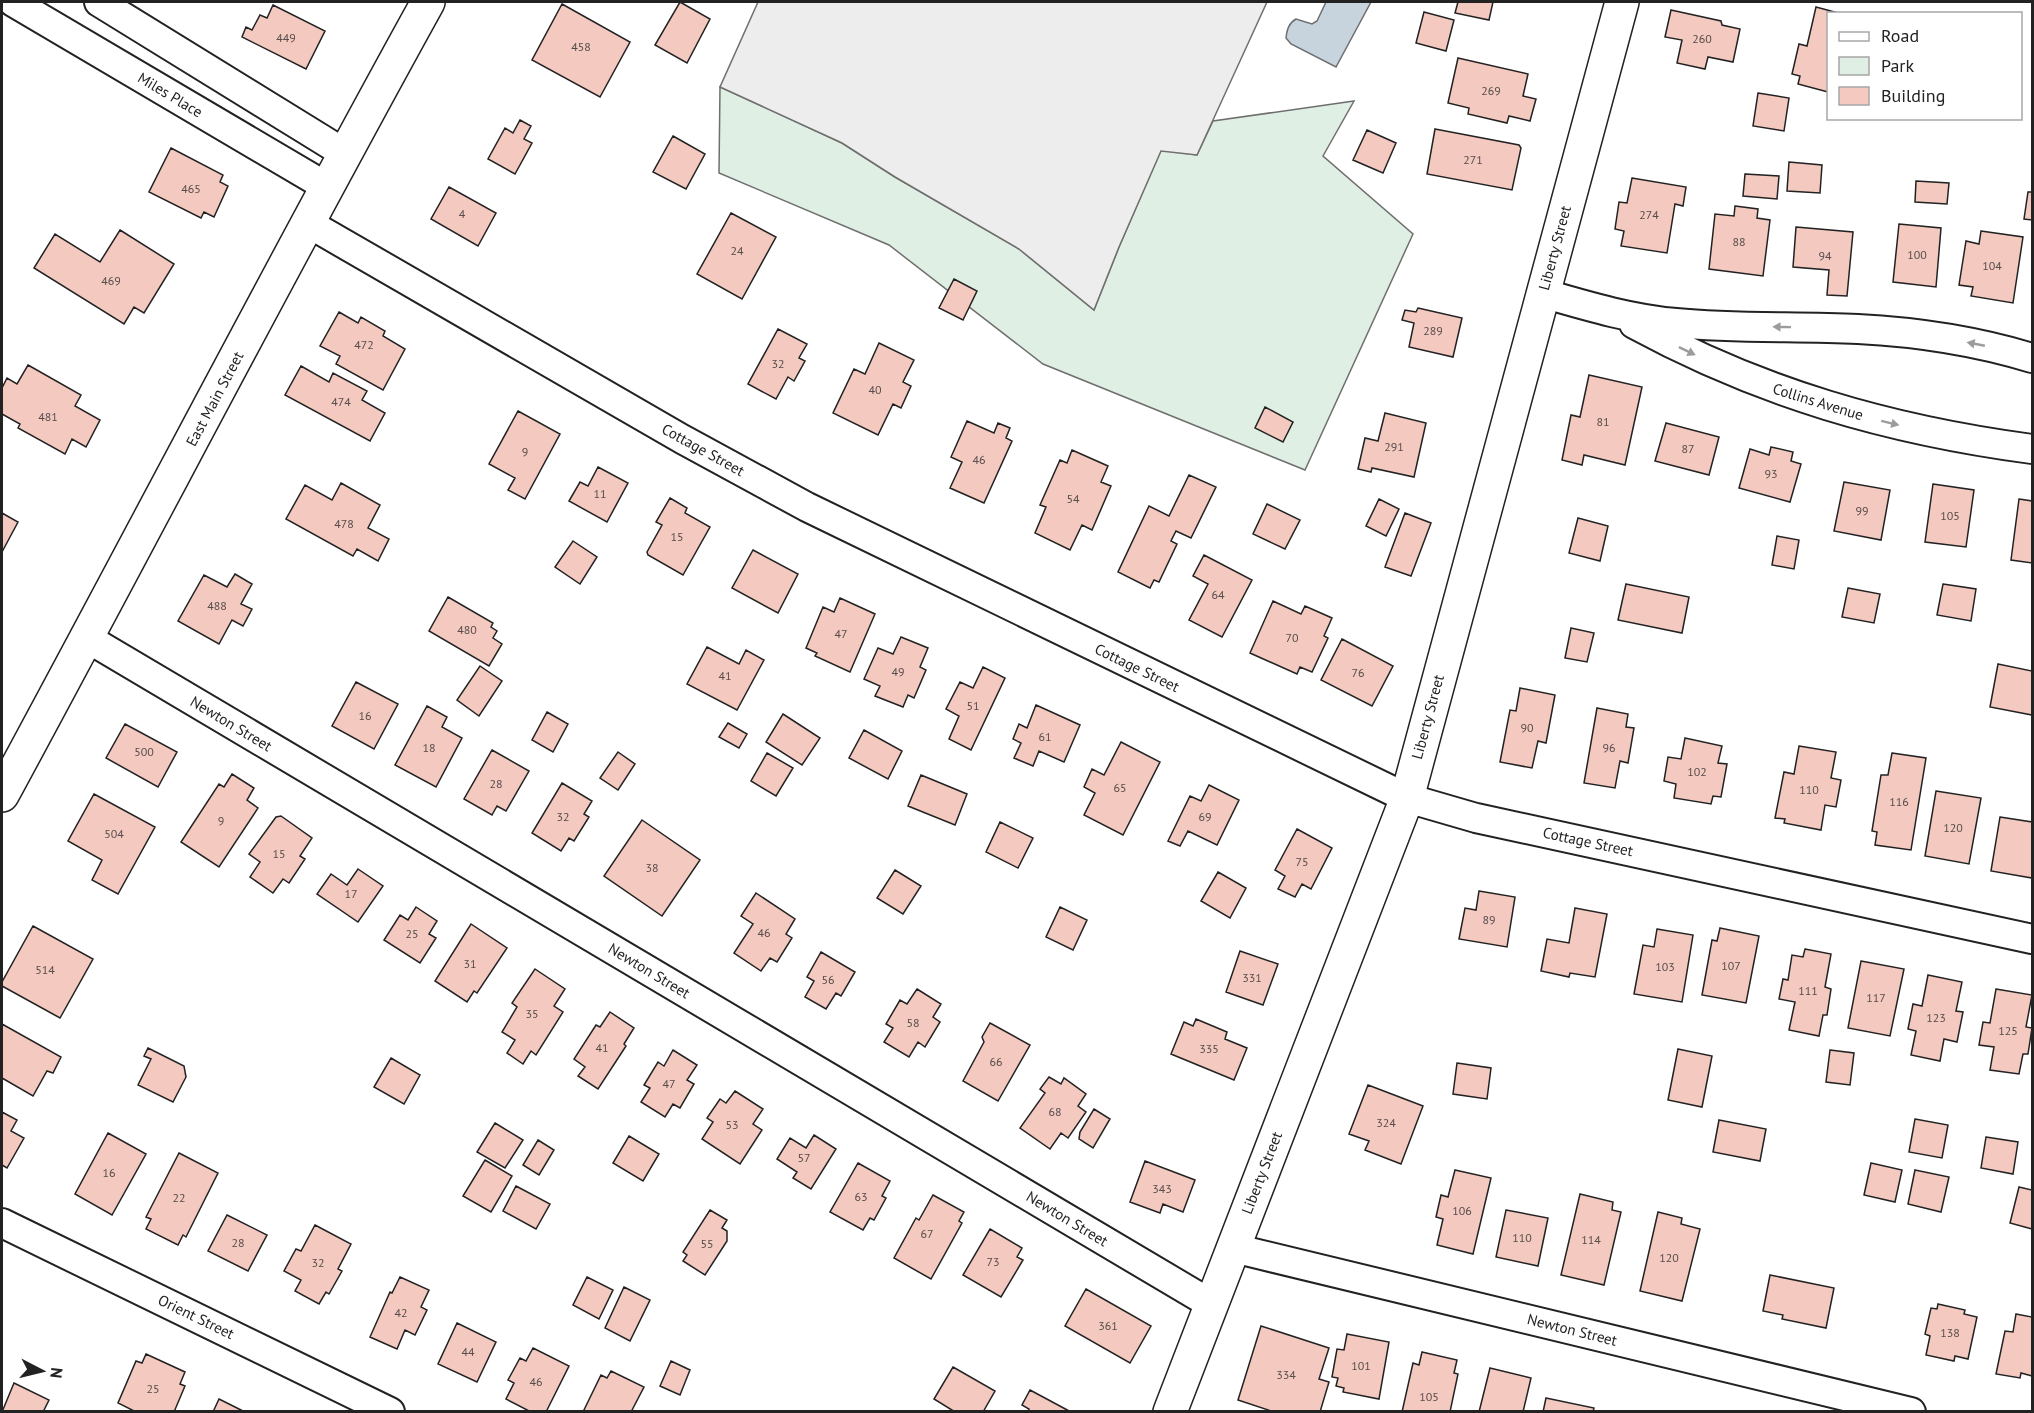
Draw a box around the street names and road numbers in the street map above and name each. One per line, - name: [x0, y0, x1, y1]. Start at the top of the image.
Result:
- street label: Miles Place: [134, 68, 206, 121]
- street label: Liberty Street: [1534, 203, 1575, 292]
- street label: East Main Street: [182, 348, 248, 449]
- street label: Collins Avenue: [1771, 379, 1866, 424]
- street label: Cottage Street: [659, 419, 748, 480]
- street label: Cottage Street: [1092, 639, 1183, 696]
- street label: Liberty Street: [1407, 672, 1448, 761]
- street label: Newton Street: [187, 692, 276, 755]
- street label: Cottage Street: [1541, 823, 1635, 860]
- street label: Newton Street: [605, 939, 694, 1002]
- street label: Liberty Street: [1237, 1129, 1286, 1217]
- street label: Newton Street: [1023, 1187, 1112, 1250]
- street label: Orient Street: [155, 1290, 238, 1343]
- street label: Newton Street: [1525, 1309, 1619, 1350]

